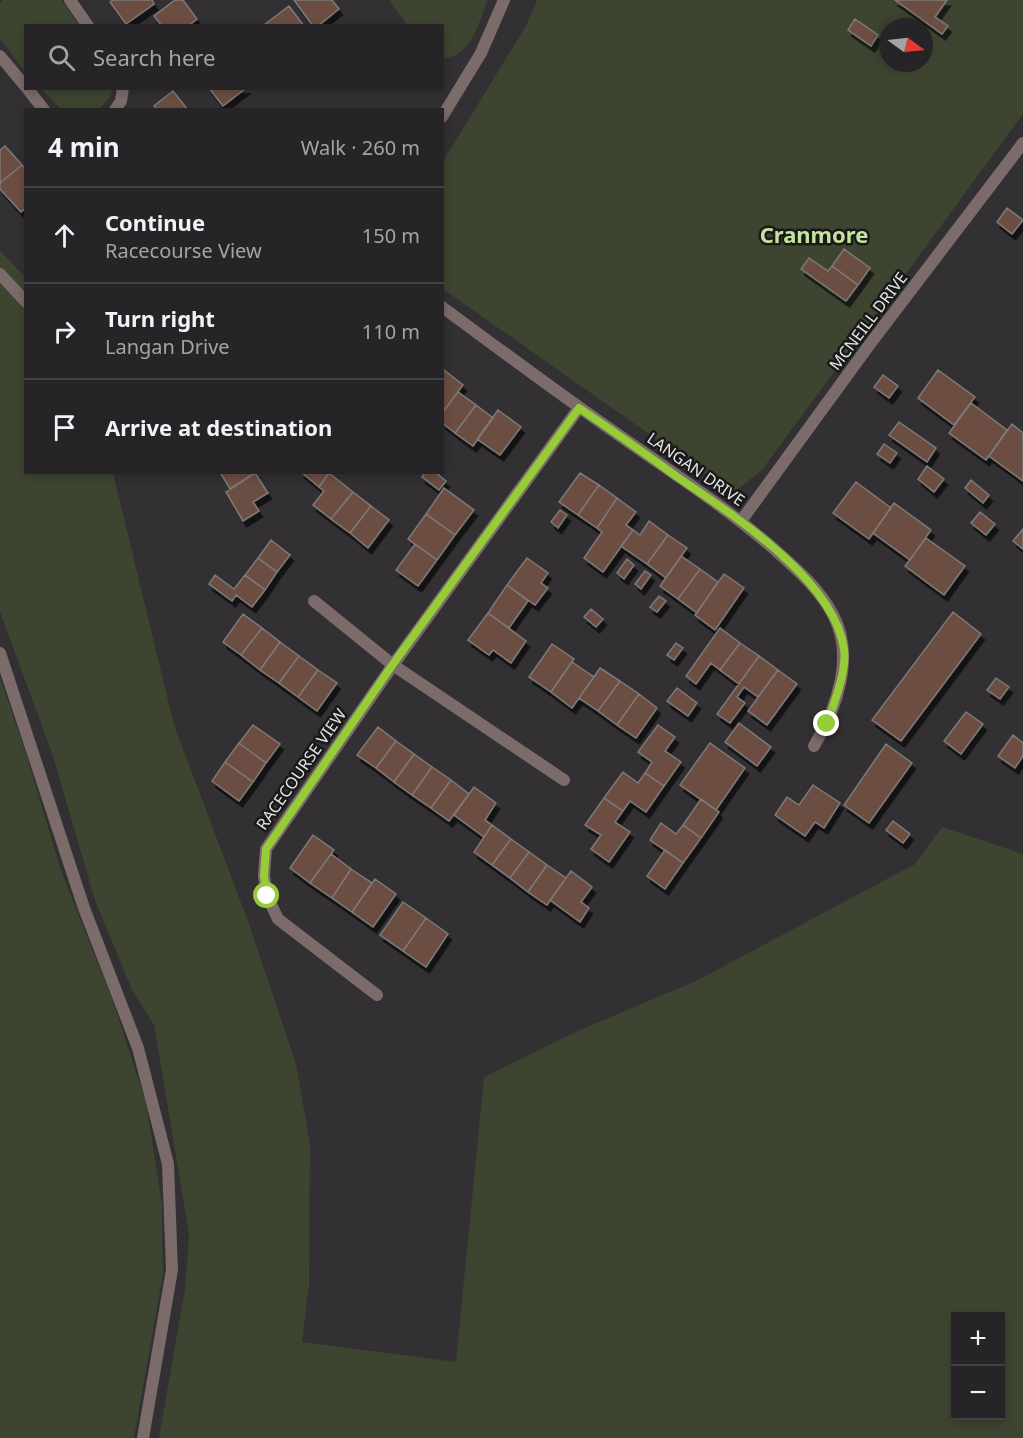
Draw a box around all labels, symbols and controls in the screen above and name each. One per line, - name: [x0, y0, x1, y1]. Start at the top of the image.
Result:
- north arrow: [879, 18, 933, 72]
- search box: [24, 24, 444, 90]
- icon: search: [45, 41, 78, 74]
- text: Search here: [93, 42, 215, 72]
- text: 4 min: [48, 129, 120, 165]
- text: Walk · 260 m: [301, 134, 420, 161]
- text: Continue: [105, 207, 205, 237]
- icon: ahead: [48, 219, 81, 252]
- district label: Cranmore: [760, 219, 868, 249]
- text: 150 m: [362, 222, 420, 249]
- text: Racecourse View: [105, 237, 262, 264]
- street label: MCNEILL DRIVE: [824, 267, 912, 375]
- text: Turn right: [105, 303, 215, 333]
- icon: right: [48, 315, 81, 348]
- text: 110 m: [362, 318, 420, 345]
- text: Langan Drive: [105, 333, 230, 360]
- icon: arrive: [48, 411, 81, 444]
- text: Arrive at destination: [105, 412, 332, 442]
- street label: LANGAN DRIVE: [643, 427, 749, 511]
- street label: RACECOURSE VIEW: [251, 704, 351, 834]
- route end: [813, 710, 839, 736]
- route start: [253, 882, 279, 908]
- map controls: [951, 1312, 1005, 1420]
- button: +: [951, 1312, 1005, 1366]
- button: −: [951, 1366, 1005, 1420]

